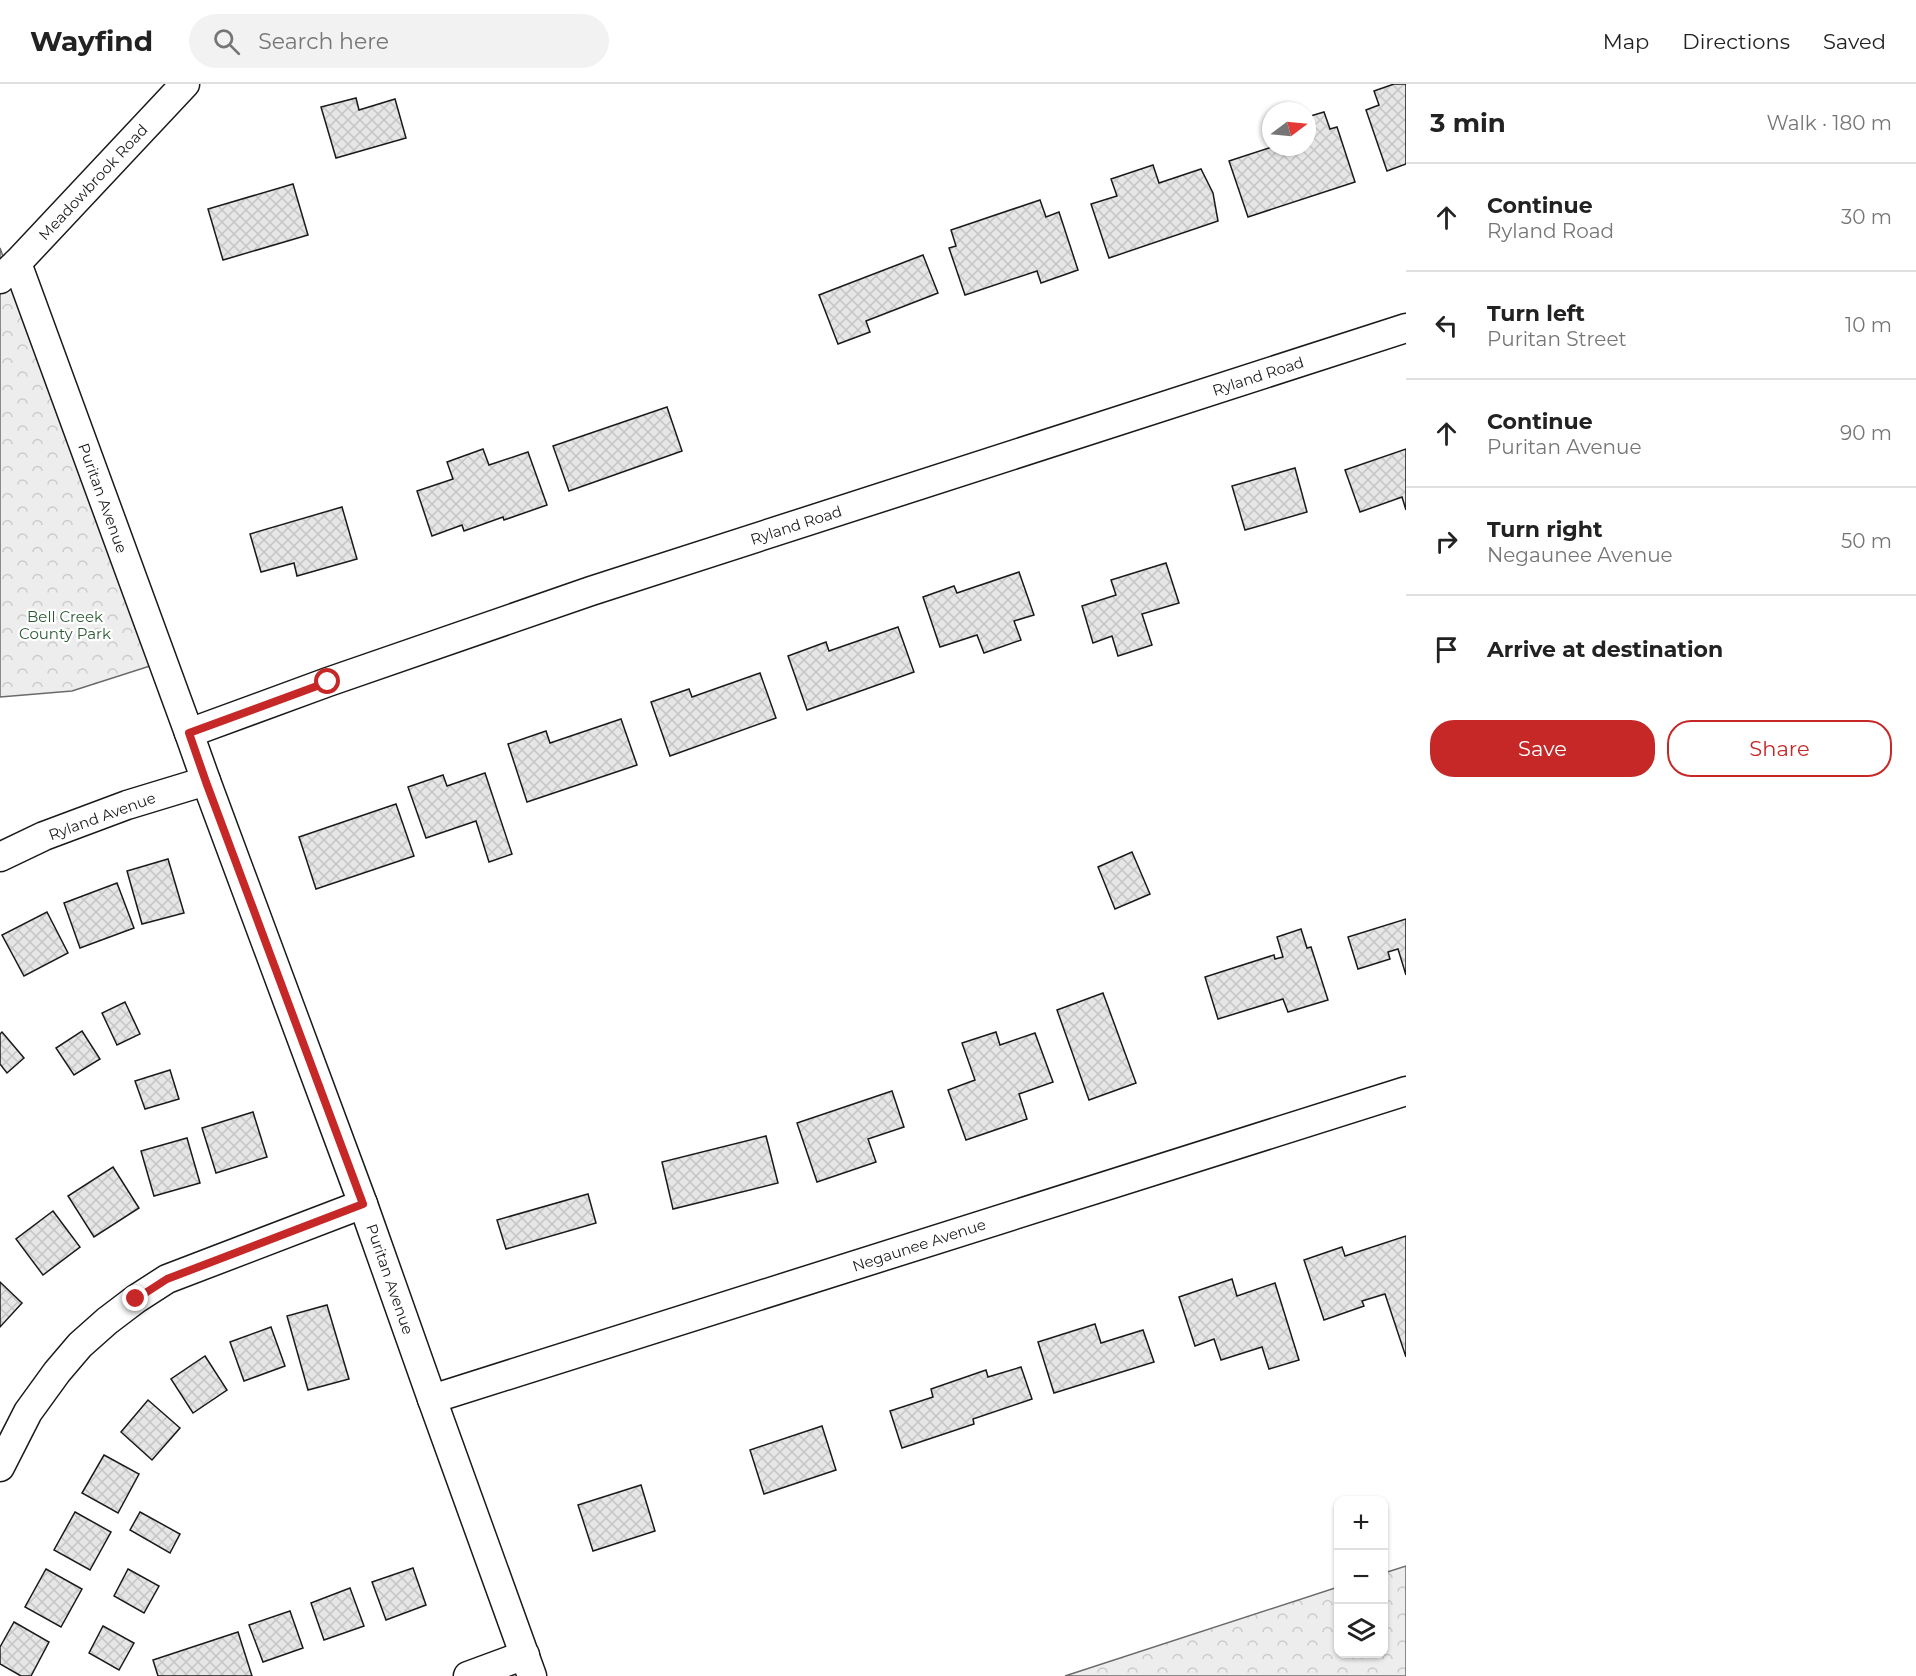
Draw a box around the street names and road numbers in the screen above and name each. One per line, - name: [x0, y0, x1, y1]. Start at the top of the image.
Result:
- street label: Meadowbrook Road: [34, 120, 152, 244]
- street label: Ryland Road: [1210, 352, 1306, 400]
- street label: Puritan Avenue: [74, 440, 132, 556]
- street label: Ryland Road: [748, 501, 844, 549]
- street label: Ryland Avenue: [46, 788, 158, 844]
- street label: Negaunee Avenue: [850, 1214, 988, 1276]
- street label: Puritan Avenue: [362, 1221, 418, 1337]

